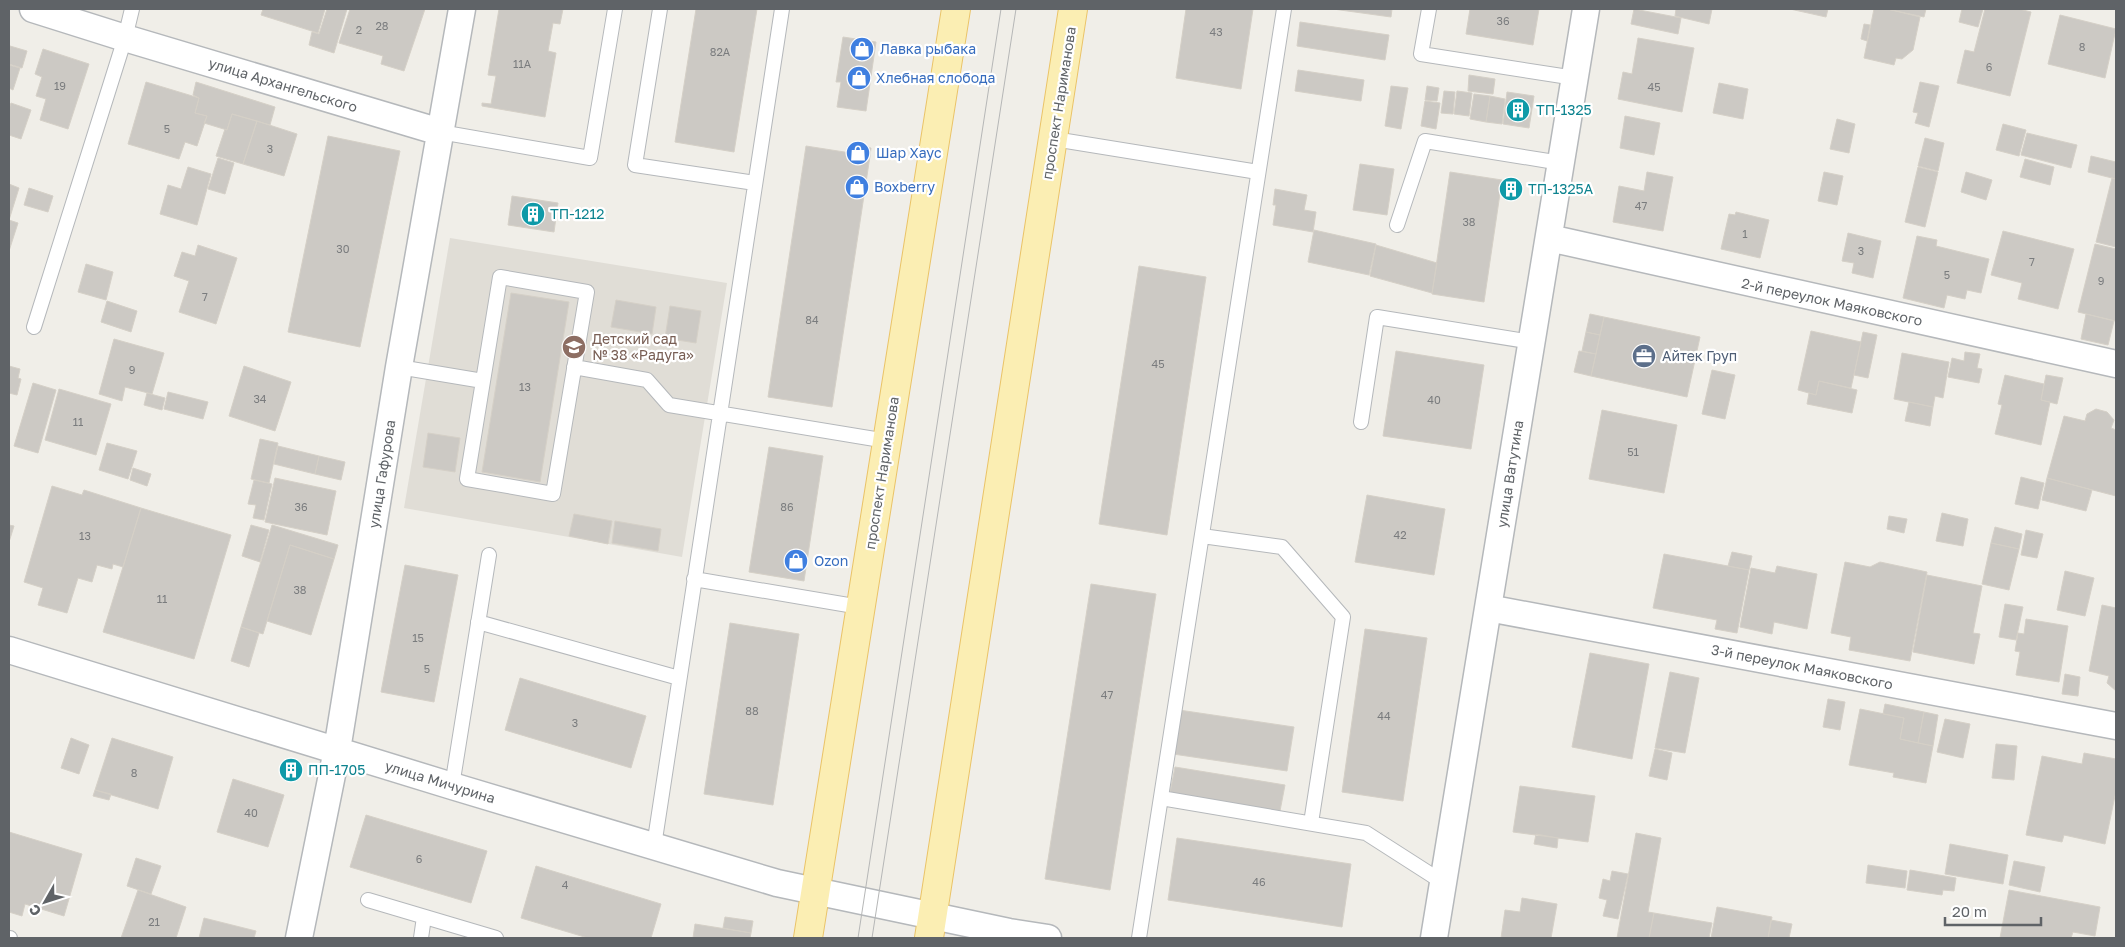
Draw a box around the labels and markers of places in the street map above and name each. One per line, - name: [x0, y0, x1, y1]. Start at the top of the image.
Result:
- shop icon: Лавка рыбака: [849, 36, 875, 62]
- place label: Лавка рыбака: [880, 40, 976, 57]
- shop icon: Хлебная слобода: [846, 65, 872, 91]
- place label: Хлебная слобода: [876, 69, 995, 86]
- building icon: ТП-1325: [1505, 97, 1531, 123]
- place label: ТП-1325: [1536, 101, 1592, 118]
- shop icon: Шар Хаус: [845, 140, 871, 166]
- place label: Шар Хаус: [876, 144, 942, 161]
- shop icon: Boxberry: [844, 174, 870, 200]
- building icon: ТП-1325А: [1498, 176, 1524, 202]
- place label: Boxberry: [874, 178, 935, 195]
- place label: ТП-1325А: [1528, 180, 1594, 197]
- building icon: ТП-1212: [520, 201, 546, 227]
- place label: ТП-1212: [550, 205, 604, 222]
- place label: Детский сад № 38 «Радуга»: [592, 330, 694, 363]
- school or university icon: Детский сад № 38 «Радуга»: [561, 334, 587, 360]
- office icon: Айтек Груп: [1631, 343, 1657, 369]
- place label: Айтек Груп: [1662, 347, 1737, 364]
- shop icon: Ozon: [783, 548, 809, 574]
- place label: Ozon: [814, 552, 848, 569]
- building icon: ПП-1705: [278, 757, 304, 783]
- place label: ПП-1705: [308, 761, 365, 778]

